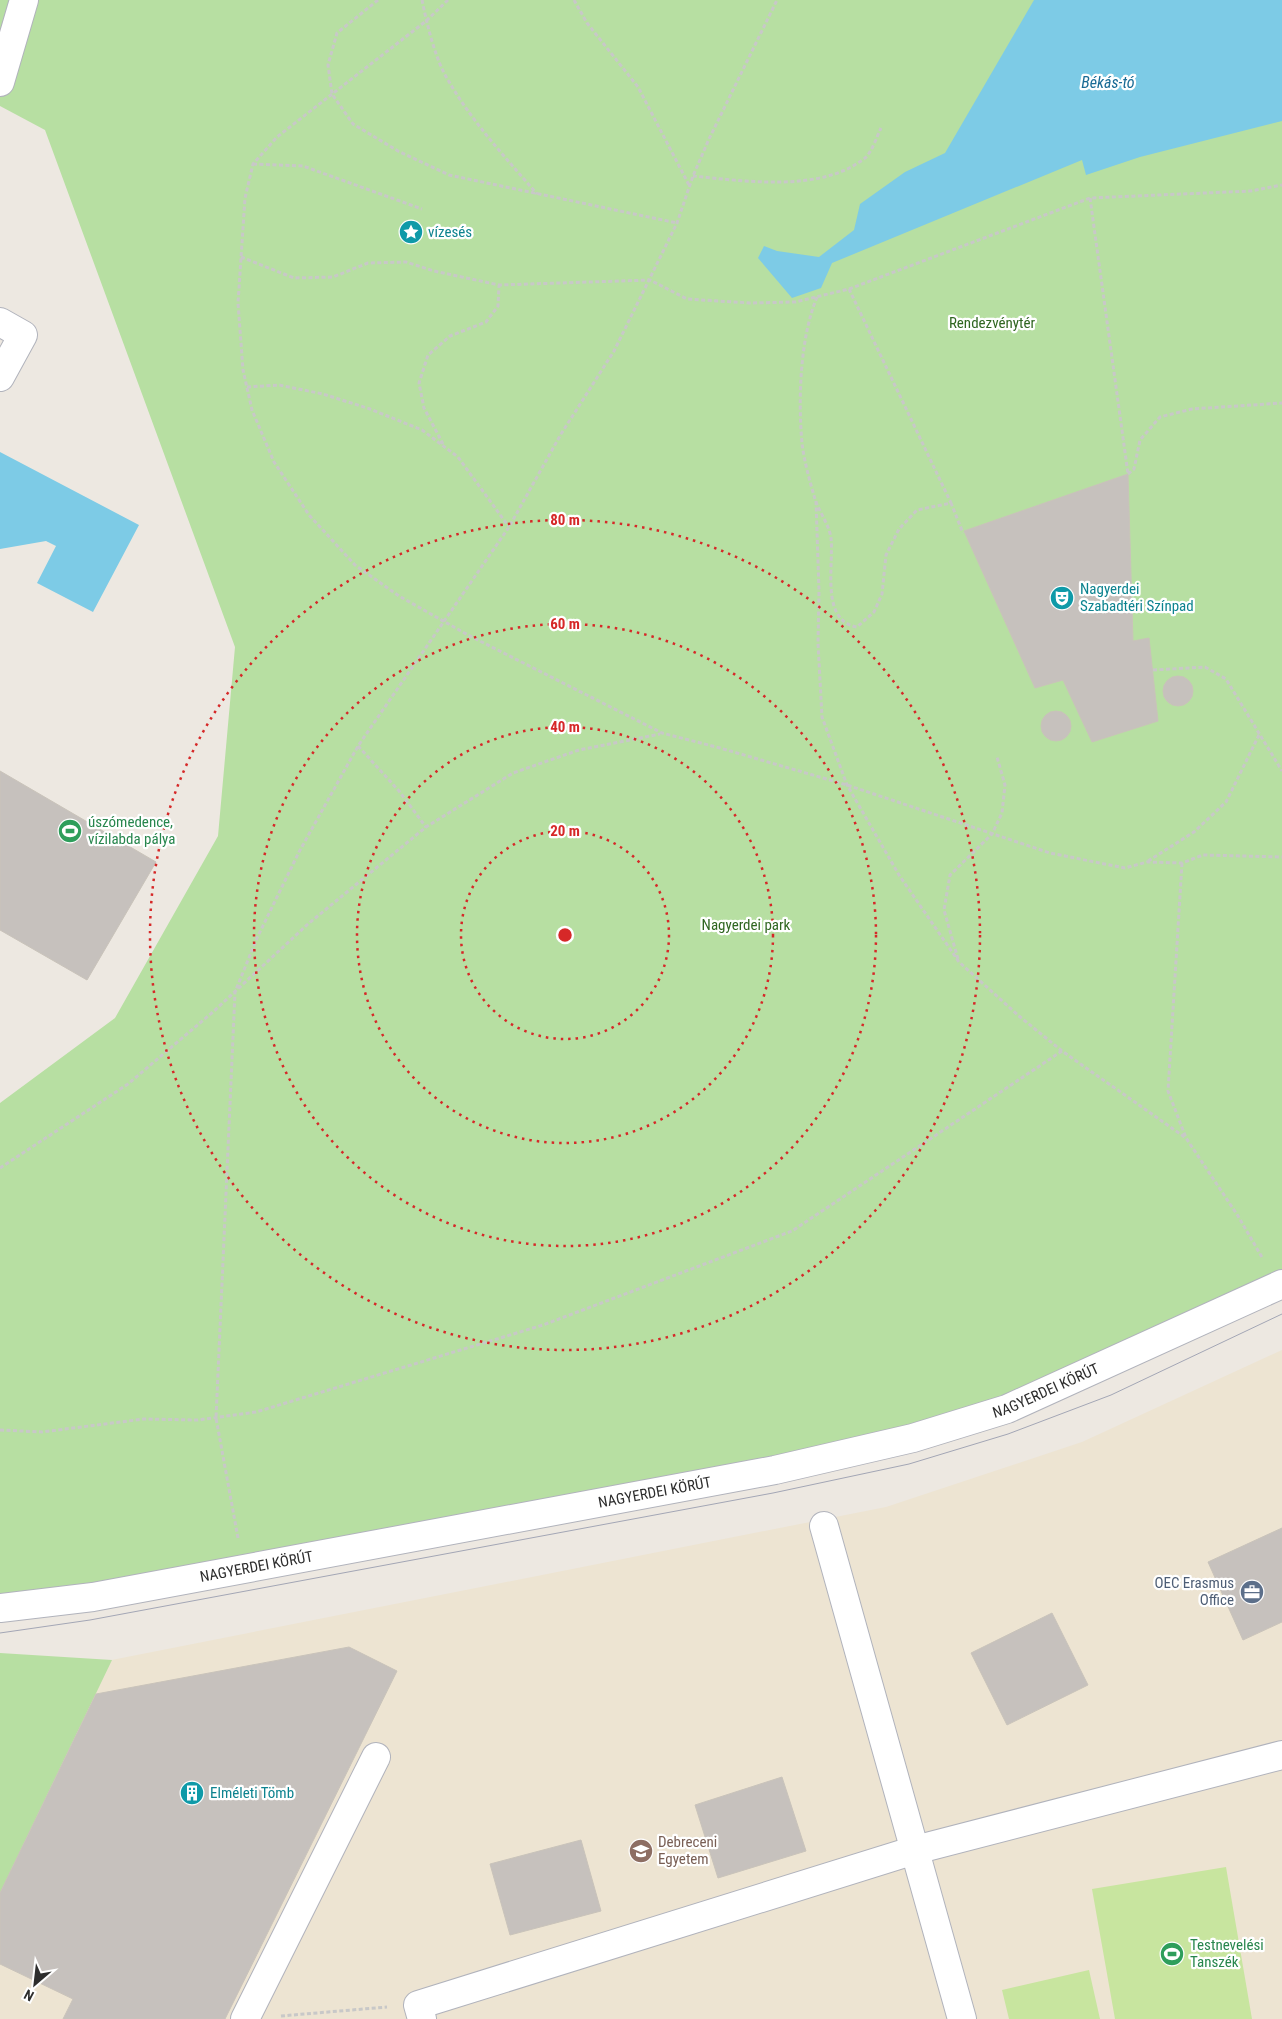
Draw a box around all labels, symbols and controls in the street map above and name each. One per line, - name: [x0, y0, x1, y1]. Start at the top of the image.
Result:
- water label: Békás-tó: [1081, 73, 1135, 92]
- place icon: vízesés: [398, 219, 424, 245]
- place label: vízesés: [428, 223, 472, 241]
- park label: Rendezvénytér: [949, 314, 1036, 332]
- text: 80 m: [550, 511, 580, 529]
- place label: Nagyerdei Szabadtéri Színpad: [1080, 580, 1194, 615]
- theatre icon: Nagyerdei Szabadtéri Színpad: [1049, 585, 1075, 611]
- text: 60 m: [550, 615, 580, 633]
- text: 40 m: [550, 718, 580, 736]
- place label: úszómedence, vízilabda pálya: [88, 813, 175, 848]
- sports icon: úszómedence, vízilabda pálya: [57, 818, 83, 844]
- text: 20 m: [550, 822, 580, 840]
- park label: Nagyerdei park: [702, 916, 791, 934]
- centre of rings: [556, 926, 574, 944]
- street label: NAGYERDEI KÖRÚT: [990, 1359, 1102, 1422]
- street label: NAGYERDEI KÖRÚT: [597, 1473, 713, 1512]
- street label: NAGYERDEI KÖRÚT: [199, 1547, 315, 1586]
- place label: OEC Erasmus Office: [1154, 1574, 1234, 1609]
- office icon: OEC Erasmus Office: [1239, 1579, 1265, 1605]
- building icon: Elméleti Tömb: [179, 1780, 205, 1806]
- place label: Elméleti Tömb: [210, 1784, 294, 1802]
- place label: Debreceni Egyetem: [658, 1833, 717, 1868]
- school or university icon: Debreceni Egyetem: [628, 1838, 654, 1864]
- place label: Testnevelési Tanszék: [1190, 1936, 1264, 1971]
- sports icon: Testnevelési Tanszék: [1159, 1941, 1185, 1967]
- north arrow: [10, 1959, 60, 2009]
- text: N: [21, 1986, 36, 2005]

